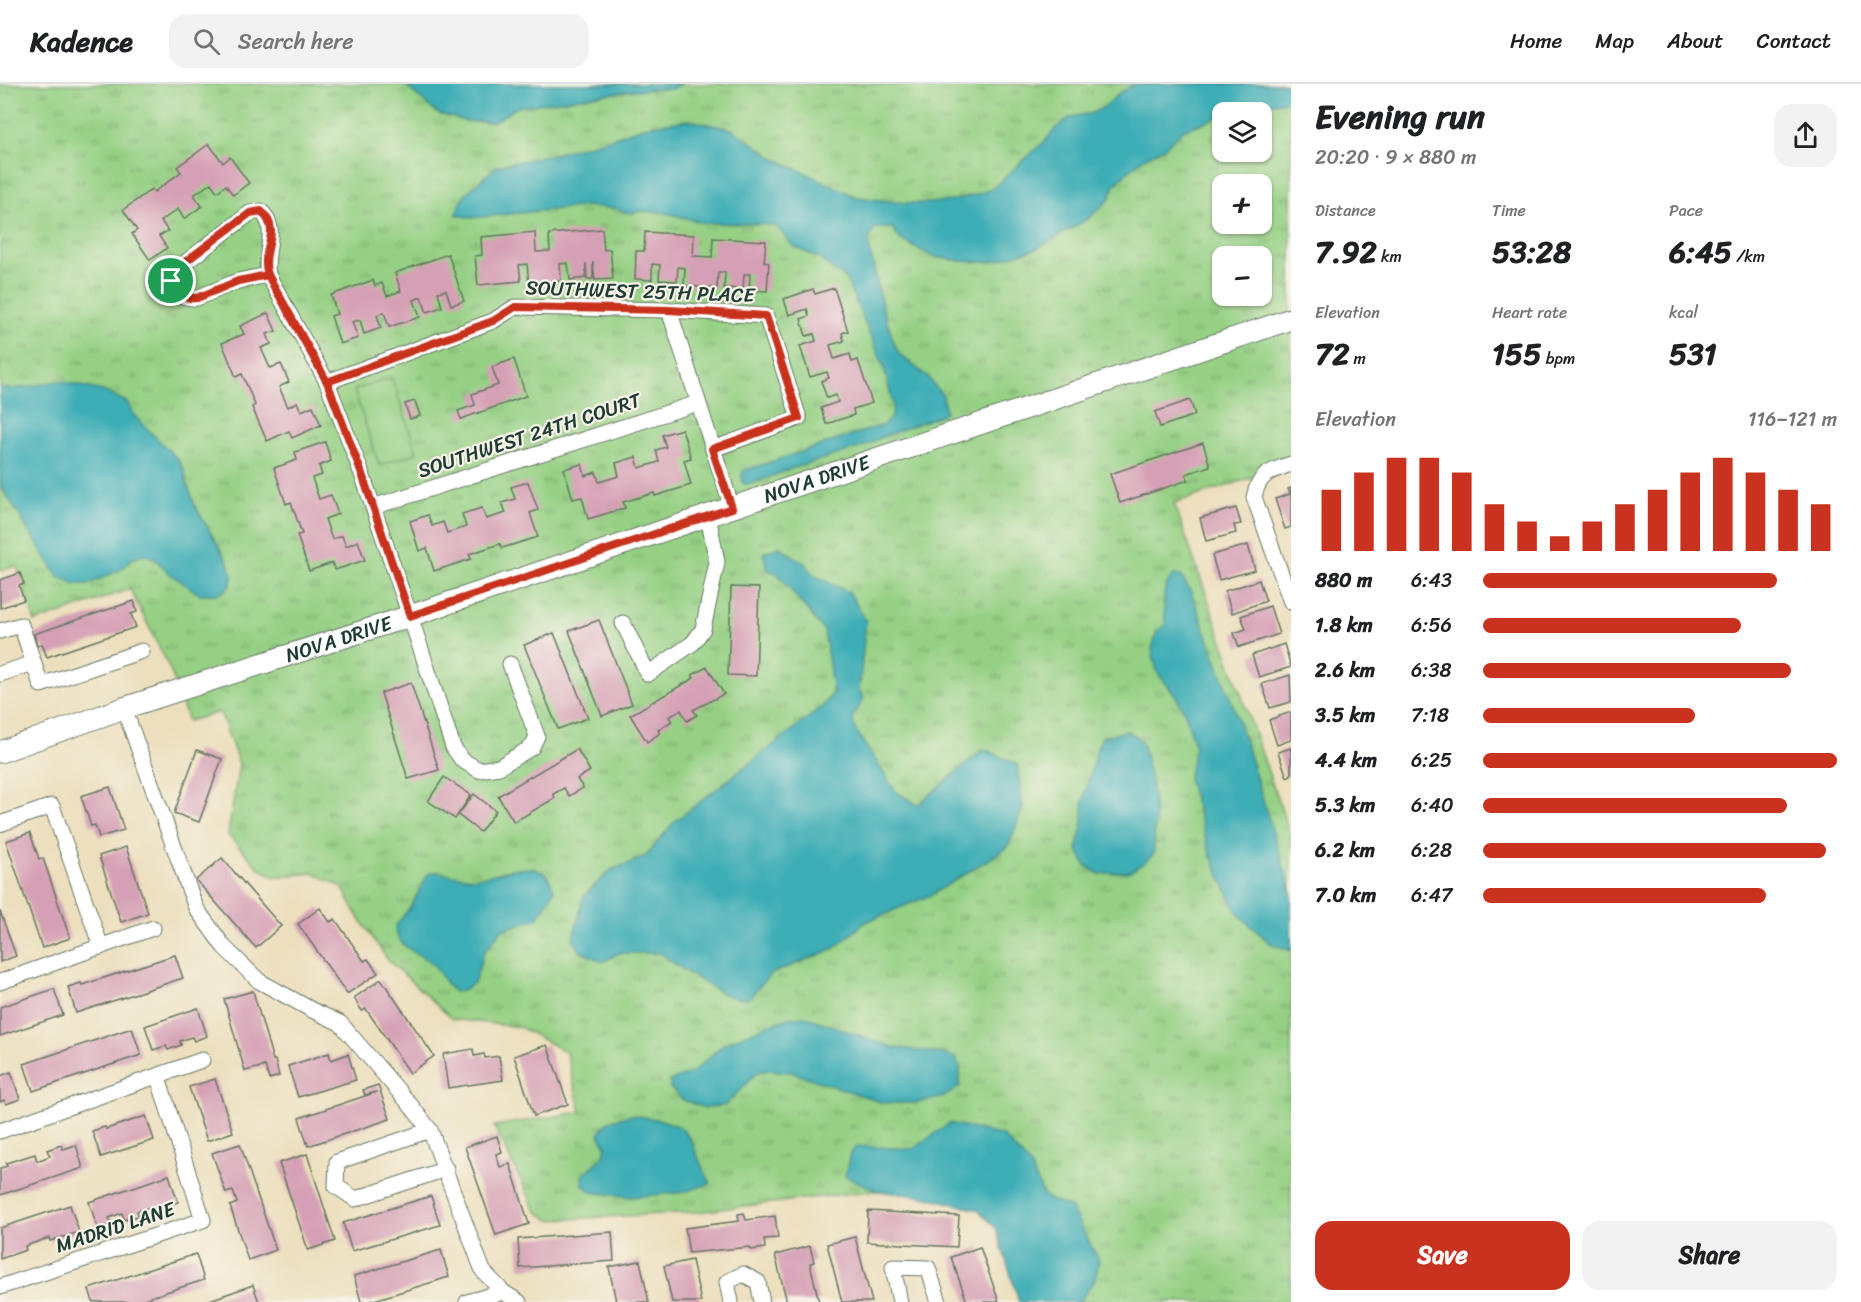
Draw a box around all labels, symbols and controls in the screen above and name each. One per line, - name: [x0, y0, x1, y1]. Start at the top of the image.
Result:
- search box: [169, 14, 589, 68]
- text: Kadence: [30, 17, 133, 66]
- text: Search here: [238, 22, 354, 61]
- text: Home: [1510, 22, 1562, 60]
- text: Map: [1595, 22, 1634, 60]
- text: About: [1667, 22, 1724, 60]
- text: Contact: [1757, 22, 1831, 60]
- icon: search: [190, 25, 223, 58]
- text: Evening run: [1315, 88, 1485, 146]
- map controls: [1212, 102, 1272, 306]
- button: layers: [1212, 102, 1272, 162]
- button: share: [1774, 104, 1837, 167]
- text: 20:20 · 9 × 880 m: [1315, 140, 1476, 175]
- button: +: [1212, 174, 1272, 234]
- text: Distance: [1315, 196, 1376, 225]
- text: Time: [1492, 196, 1526, 225]
- text: Pace: [1669, 196, 1703, 225]
- text: 7.92: [1315, 225, 1377, 279]
- text: 53:28: [1492, 225, 1571, 279]
- text: 6:45: [1669, 225, 1732, 279]
- text: km: [1377, 242, 1402, 271]
- text: /km: [1732, 242, 1765, 271]
- button: −: [1212, 246, 1272, 306]
- pin: [145, 255, 196, 306]
- icon: arrive: [154, 264, 187, 297]
- street label: SOUTHWEST 25TH PLACE: [525, 270, 757, 313]
- text: Elevation: [1315, 298, 1380, 327]
- text: Heart rate: [1492, 298, 1567, 327]
- text: kcal: [1669, 298, 1698, 327]
- text: 72: [1315, 327, 1349, 381]
- text: 155: [1492, 327, 1542, 381]
- text: 531: [1669, 327, 1717, 381]
- text: m: [1349, 344, 1366, 373]
- text: bpm: [1542, 344, 1575, 373]
- street label: SOUTHWEST 24TH COURT: [413, 382, 647, 488]
- text: Elevation: [1315, 402, 1396, 437]
- text: 116–121 m: [1748, 402, 1837, 437]
- street label: NOVA DRIVE: [759, 445, 876, 514]
- text: 880 m: [1315, 563, 1372, 598]
- text: 6:43: [1411, 563, 1452, 598]
- street label: NOVA DRIVE: [281, 605, 398, 673]
- text: 1.8 km: [1315, 608, 1373, 643]
- text: 6:56: [1411, 608, 1452, 643]
- text: 2.6 km: [1315, 653, 1375, 688]
- text: 6:38: [1411, 653, 1451, 688]
- text: 3.5 km: [1315, 698, 1375, 733]
- text: 7:18: [1411, 698, 1449, 733]
- text: 4.4 km: [1315, 743, 1377, 778]
- text: 6:25: [1411, 743, 1452, 778]
- text: 5.3 km: [1315, 788, 1375, 823]
- text: 6:40: [1411, 788, 1454, 823]
- text: 6.2 km: [1315, 833, 1375, 868]
- text: 6:28: [1411, 833, 1452, 868]
- text: 7.0 km: [1315, 878, 1376, 913]
- text: 6:47: [1411, 878, 1452, 913]
- street label: MADRID LANE: [51, 1191, 181, 1263]
- button: Save: [1315, 1221, 1570, 1290]
- button: Share: [1582, 1221, 1837, 1290]

